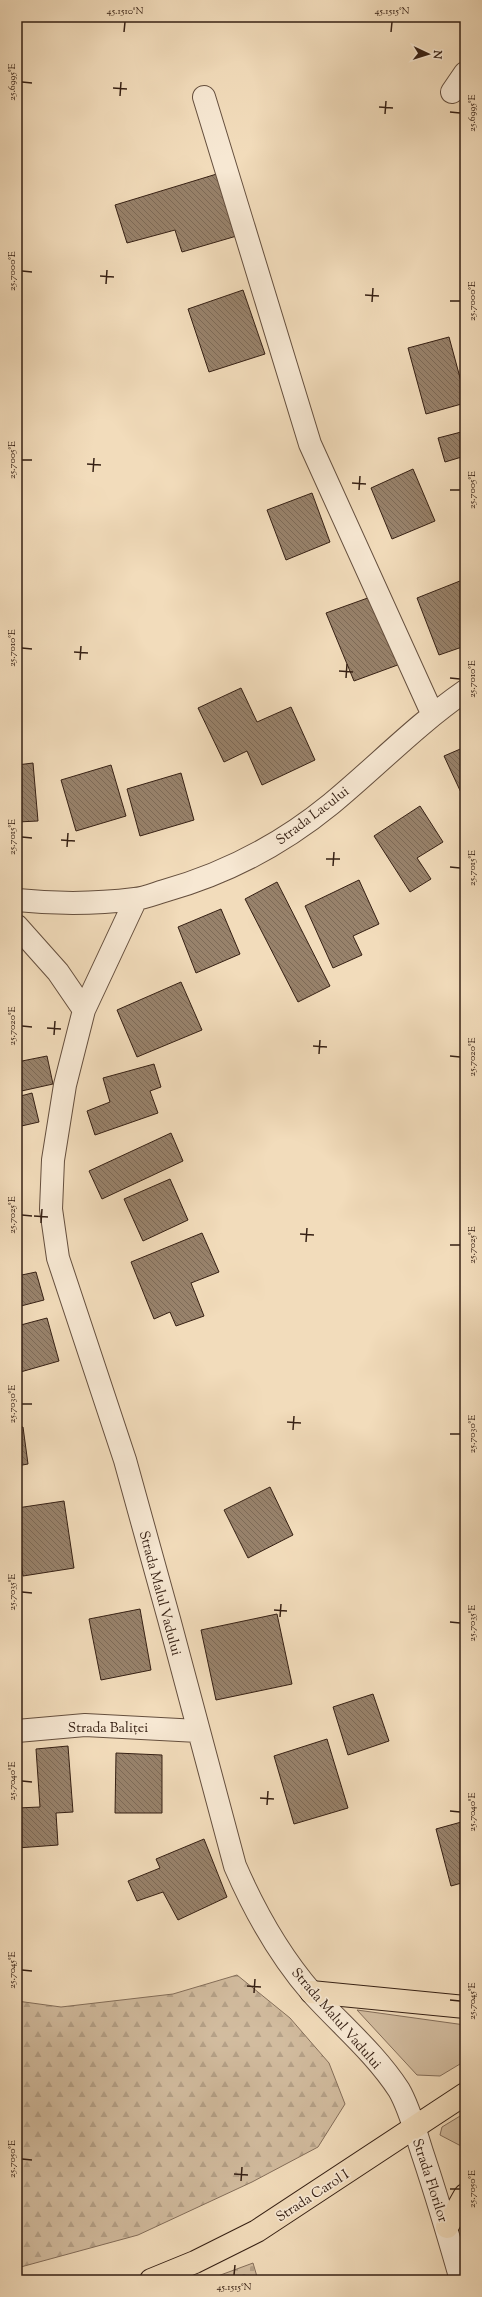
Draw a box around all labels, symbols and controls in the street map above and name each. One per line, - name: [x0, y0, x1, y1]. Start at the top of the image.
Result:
- text: 45.1510°N: [107, 4, 143, 19]
- text: 45.1515°N: [374, 4, 410, 19]
- north arrow: [408, 34, 448, 74]
- text: N: [429, 49, 445, 60]
- text: 25.6995°E: [5, 63, 20, 101]
- text: 25.6995°E: [465, 94, 480, 132]
- text: 25.7000°E: [5, 251, 20, 291]
- text: 25.7000°E: [465, 281, 480, 321]
- text: 25.7005°E: [5, 441, 20, 479]
- text: 25.7005°E: [465, 471, 480, 509]
- text: 25.7010°E: [5, 629, 20, 667]
- text: 25.7010°E: [465, 660, 480, 698]
- street label: Strada Lacului: [272, 782, 354, 851]
- text: 25.7015°E: [5, 819, 20, 855]
- text: 25.7015°E: [465, 850, 480, 886]
- text: 25.7020°E: [5, 1006, 20, 1046]
- text: 25.7020°E: [465, 1037, 480, 1077]
- text: 25.7025°E: [5, 1196, 20, 1234]
- text: 25.7025°E: [465, 1226, 480, 1264]
- text: 25.7030°E: [5, 1385, 20, 1423]
- text: 25.7030°E: [465, 1415, 480, 1453]
- street label: Strada Malul Vadului: [133, 1529, 185, 1658]
- text: 25.7035°E: [5, 1574, 20, 1610]
- text: 25.7035°E: [465, 1605, 480, 1641]
- street label: Strada Baliței: [68, 1719, 148, 1739]
- text: 25.7040°E: [5, 1762, 20, 1800]
- text: 25.7040°E: [465, 1793, 480, 1831]
- text: 25.7045°E: [5, 1951, 20, 1989]
- street label: Strada Malul Vadului: [286, 1964, 385, 2074]
- text: 25.7045°E: [465, 1982, 480, 2020]
- street label: Strada Florilor: [406, 2136, 452, 2226]
- text: 25.7050°E: [5, 2140, 20, 2178]
- street label: Strada Carol I: [273, 2165, 354, 2228]
- text: 25.7050°E: [465, 2170, 480, 2208]
- text: 45.1515°N: [216, 2280, 252, 2295]

